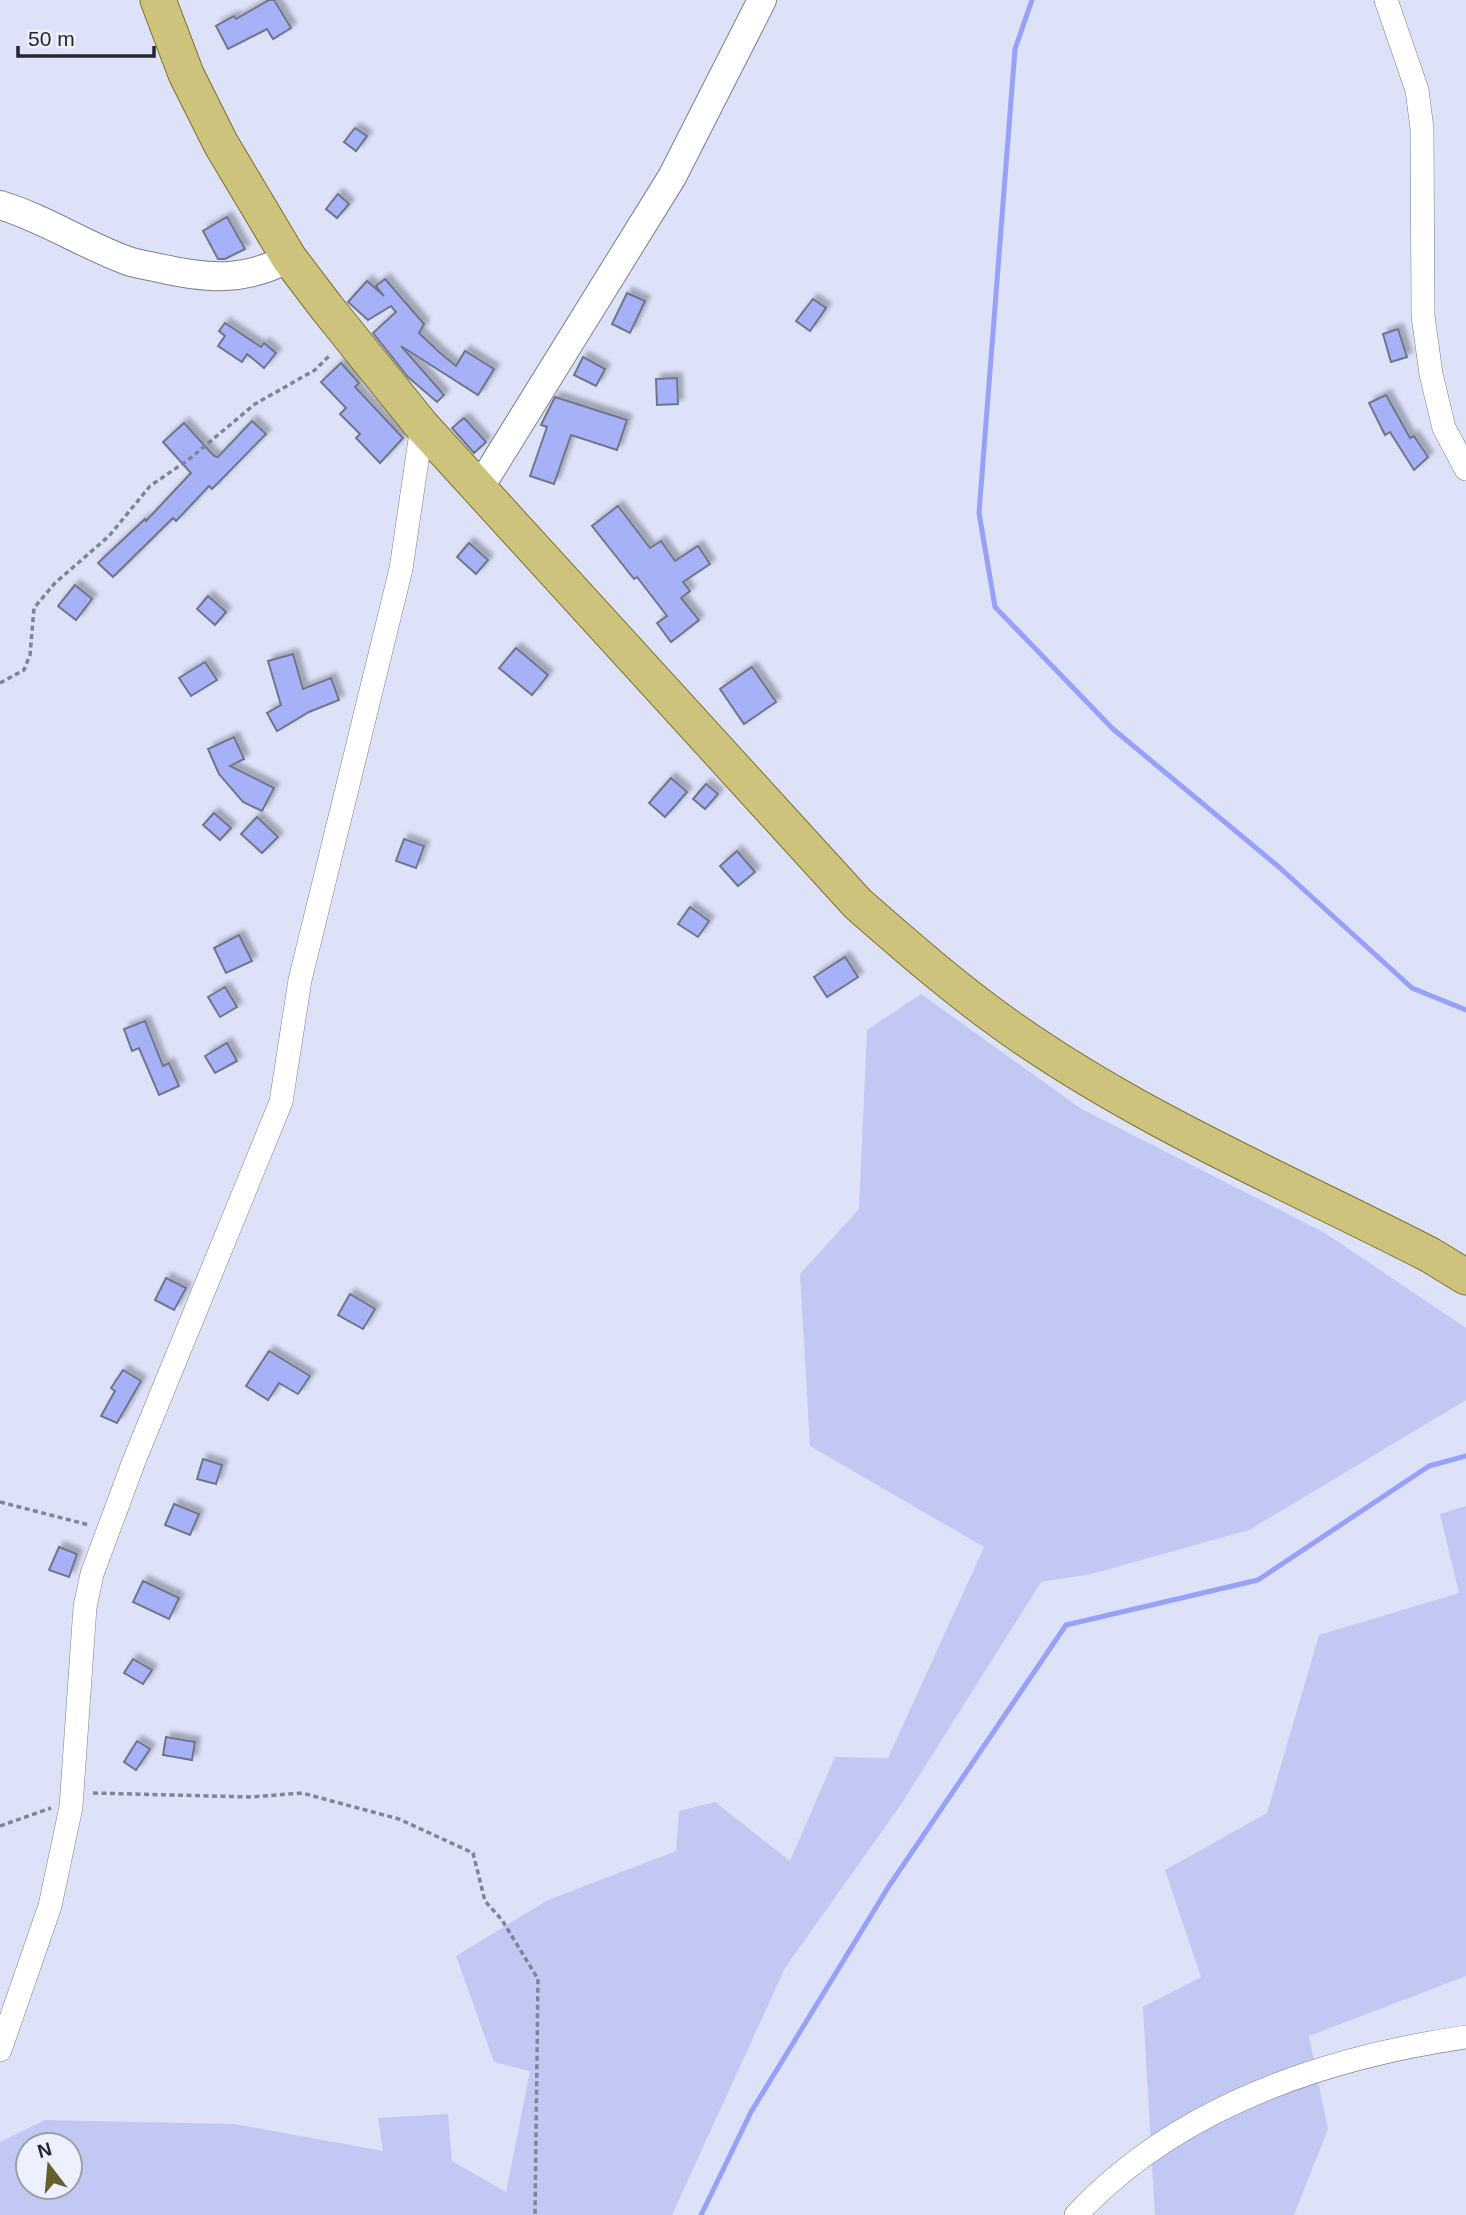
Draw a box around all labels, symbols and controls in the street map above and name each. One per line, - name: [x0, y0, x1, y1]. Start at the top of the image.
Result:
- scale bar: [18, 14, 154, 58]
- text: 50 m: [28, 27, 75, 50]
- north arrow: [14, 2131, 84, 2201]
- text: N: [35, 2138, 54, 2162]

